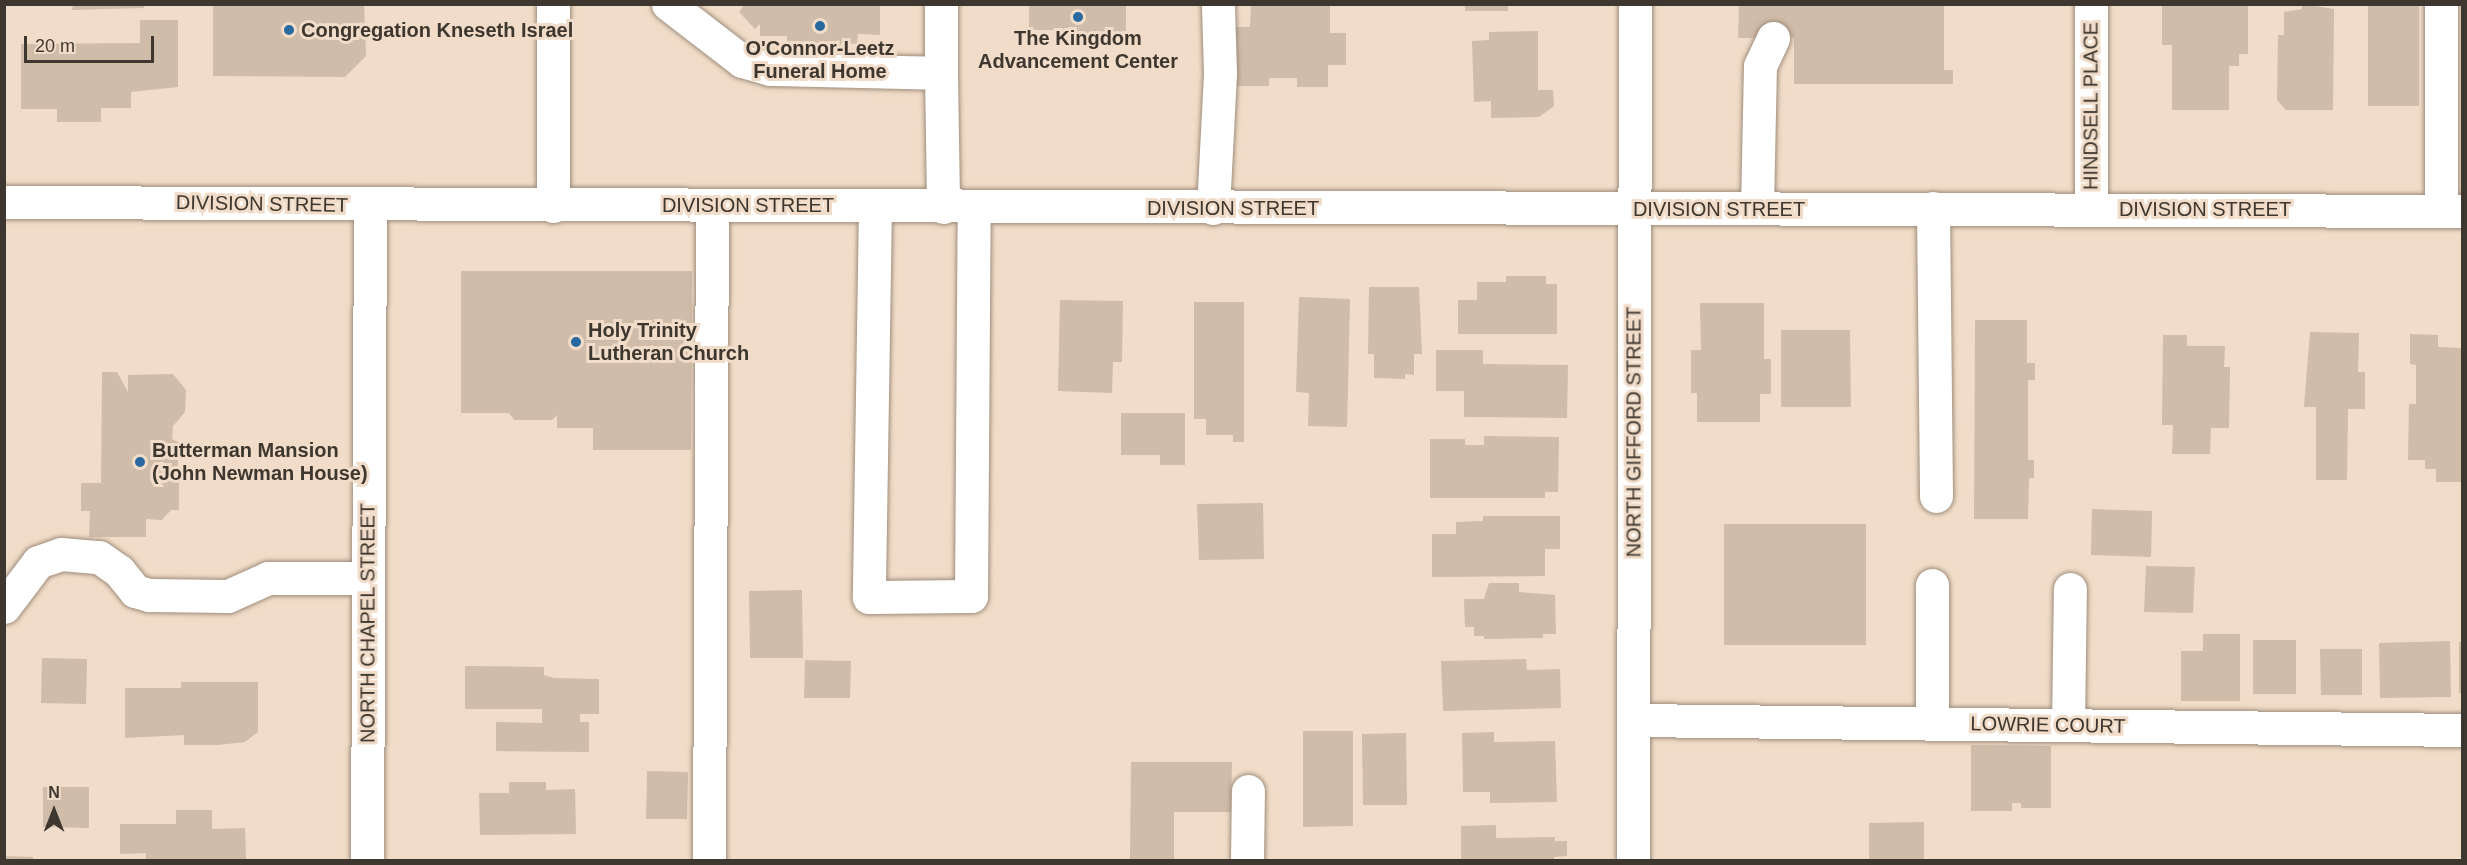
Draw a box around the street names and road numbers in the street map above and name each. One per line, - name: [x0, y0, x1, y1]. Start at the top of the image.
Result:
- street label: HINDSELL PLACE: [2079, 22, 2103, 190]
- street label: DIVISION STREET: [176, 190, 348, 218]
- street label: DIVISION STREET: [662, 193, 834, 217]
- street label: DIVISION STREET: [1147, 196, 1319, 220]
- street label: DIVISION STREET: [1633, 197, 1805, 221]
- street label: DIVISION STREET: [2119, 197, 2291, 221]
- street label: NORTH GIFFORD STREET: [1622, 307, 1646, 557]
- street label: NORTH CHAPEL STREET: [356, 503, 380, 743]
- street label: LOWRIE COURT: [1970, 712, 2126, 738]

